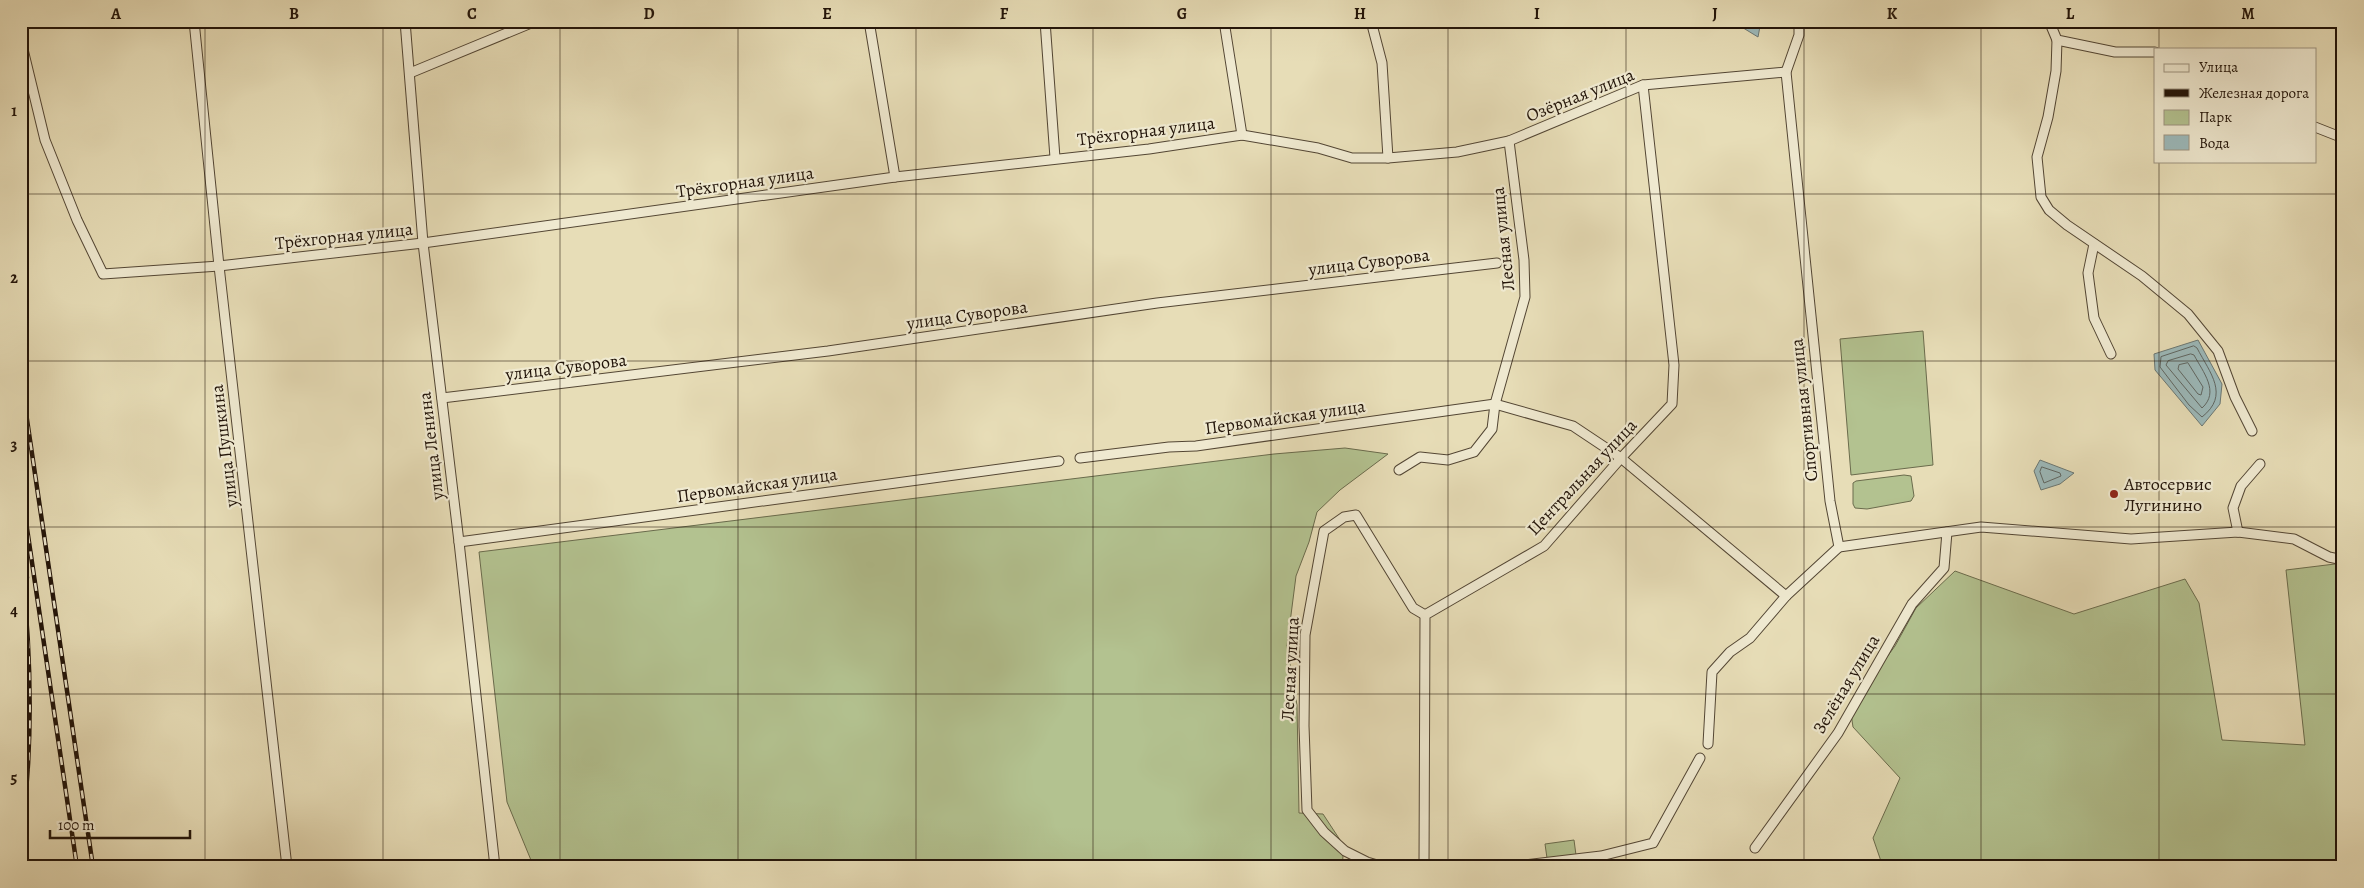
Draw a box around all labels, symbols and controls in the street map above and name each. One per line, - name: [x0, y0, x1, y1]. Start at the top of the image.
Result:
- text: A: [110, 3, 122, 25]
- text: B: [289, 3, 299, 25]
- text: C: [467, 3, 477, 25]
- text: D: [643, 3, 655, 25]
- text: E: [822, 3, 832, 25]
- text: F: [1000, 3, 1009, 25]
- text: G: [1177, 3, 1187, 25]
- text: H: [1354, 3, 1366, 25]
- text: I: [1534, 3, 1540, 25]
- text: J: [1712, 3, 1718, 25]
- text: K: [1887, 3, 1898, 25]
- text: L: [2066, 3, 2075, 25]
- text: M: [2241, 3, 2255, 25]
- legend: [2154, 48, 2316, 162]
- text: Улица: [2199, 57, 2238, 77]
- street label: Озёрная улица: [1522, 62, 1638, 128]
- text: Железная дорога: [2199, 83, 2309, 103]
- text: 1: [11, 100, 17, 122]
- text: Парк: [2199, 107, 2232, 127]
- street label: Трёхгорная улица: [1076, 111, 1217, 151]
- text: Вода: [2199, 133, 2230, 153]
- street label: Трёхгорная улица: [675, 160, 816, 204]
- street label: Лесная улица: [1486, 185, 1520, 292]
- street label: Трёхгорная улица: [274, 217, 415, 255]
- street label: улица Суворова: [1306, 243, 1432, 281]
- text: 2: [10, 267, 18, 289]
- street label: улица Суворова: [904, 295, 1030, 336]
- street label: Спортивная улица: [1784, 337, 1823, 483]
- street label: улица Суворова: [503, 348, 629, 386]
- street label: улица Пушкина: [204, 383, 244, 510]
- street label: улица Ленина: [412, 390, 450, 502]
- street label: Первомайская улица: [1203, 394, 1368, 440]
- street label: Центральная улица: [1522, 413, 1643, 540]
- text: 3: [11, 434, 18, 456]
- street label: Первомайская улица: [675, 462, 840, 508]
- place label: Автосервис Лугинино: [2123, 472, 2212, 517]
- marker: Автосервис Лугинино: [2108, 488, 2120, 500]
- text: 4: [10, 600, 18, 622]
- street label: Лесная улица: [1275, 616, 1305, 722]
- street label: Зелёная улица: [1807, 629, 1885, 738]
- text: 5: [11, 767, 18, 789]
- scale bar: [50, 808, 190, 840]
- text: 100 m: [58, 815, 95, 835]

